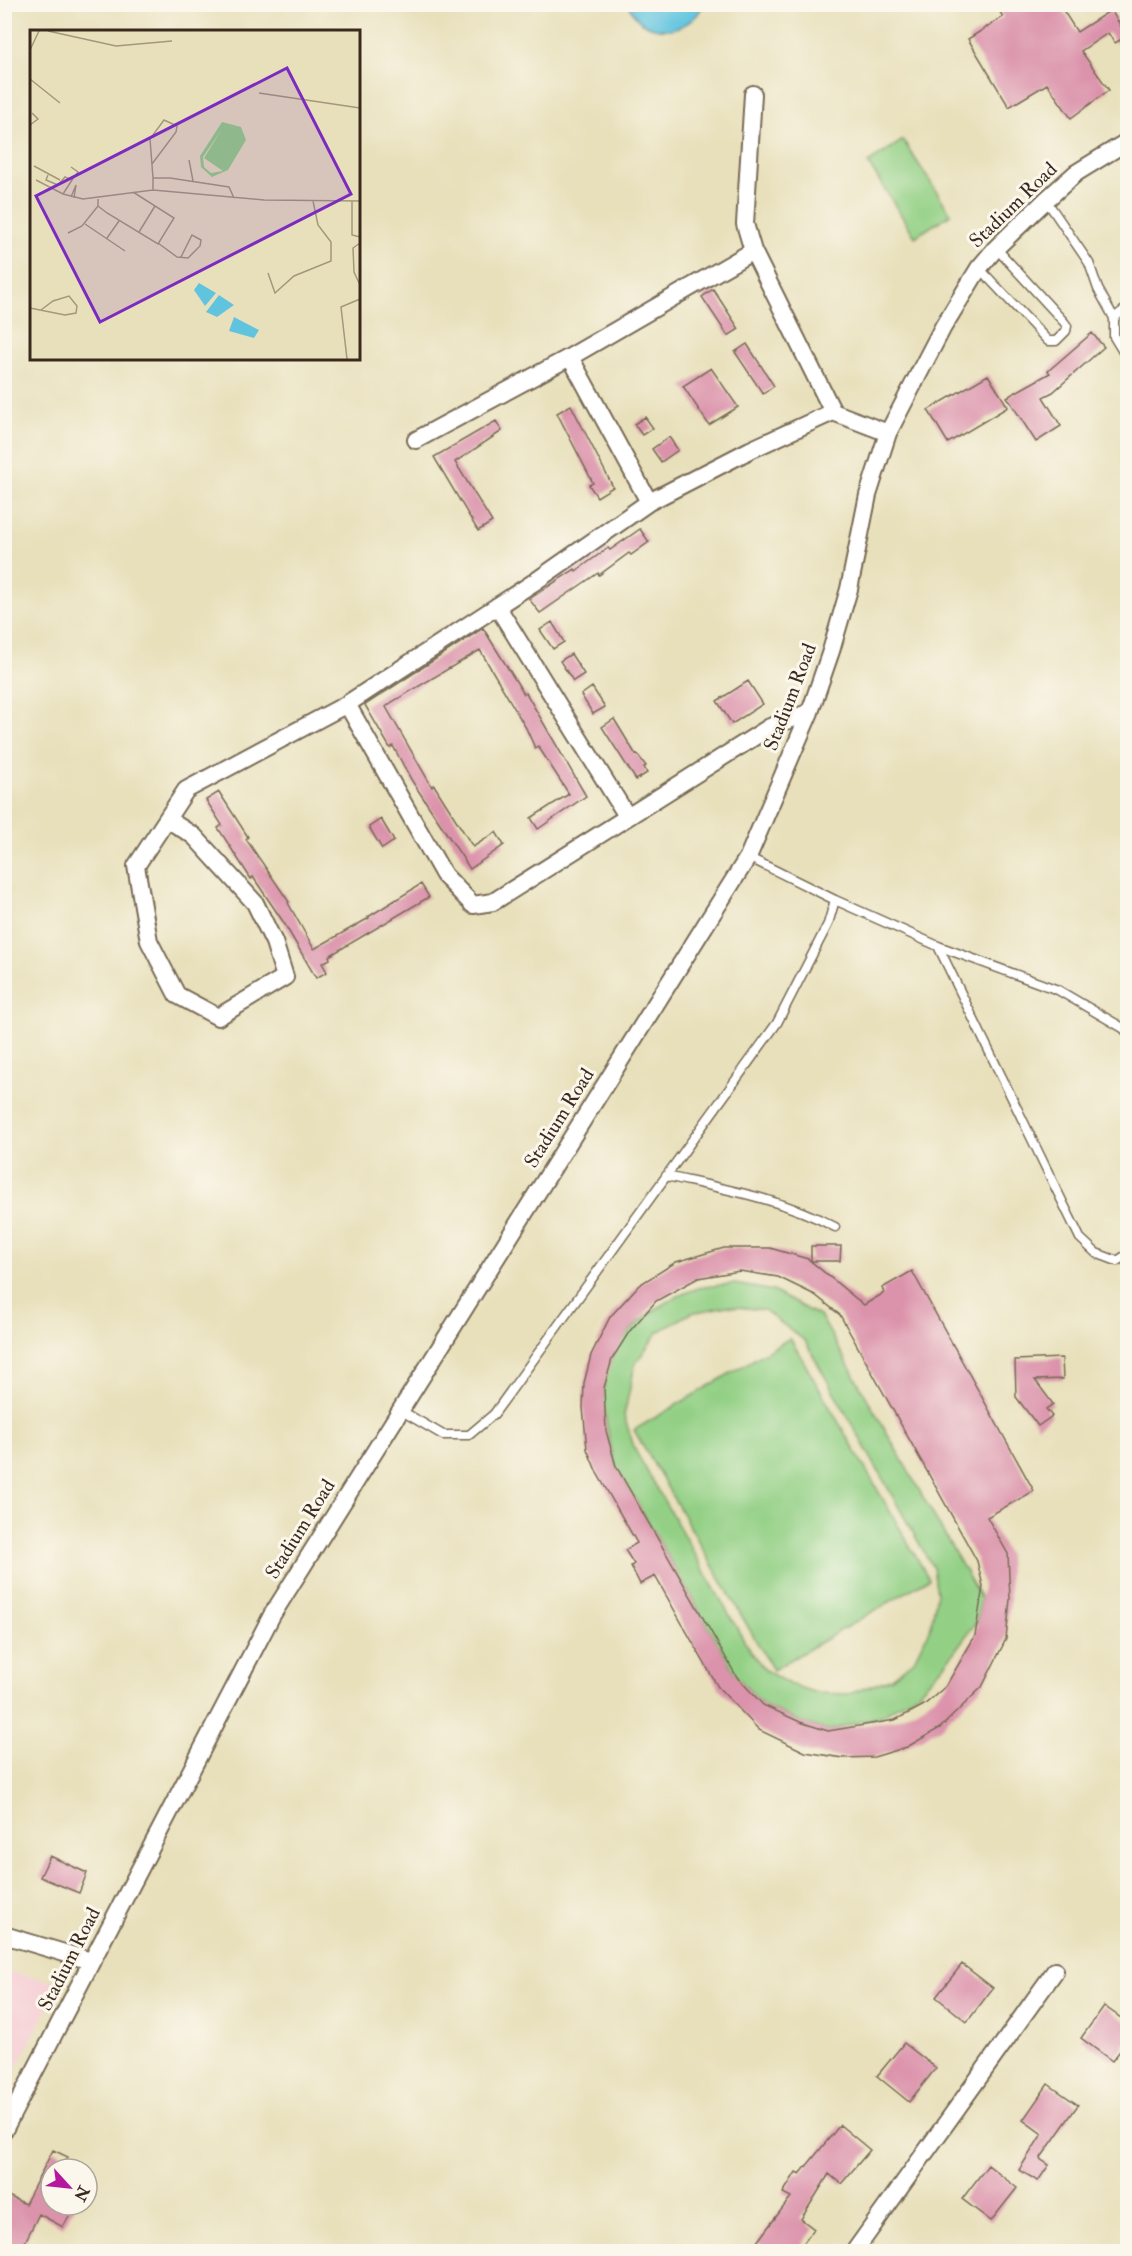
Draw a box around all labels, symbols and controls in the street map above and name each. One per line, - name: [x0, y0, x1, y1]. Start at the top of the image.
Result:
- inset map: [30, 30, 360, 360]
- street label: Stadium Road: [964, 157, 1062, 253]
- street label: Stadium Road: [758, 640, 822, 754]
- street label: Stadium Road: [519, 1063, 600, 1172]
- street label: Stadium Road: [260, 1474, 341, 1583]
- street label: Stadium Road: [32, 1903, 106, 2015]
- north arrow: [39, 2157, 99, 2217]
- text: N: [69, 2182, 94, 2205]

